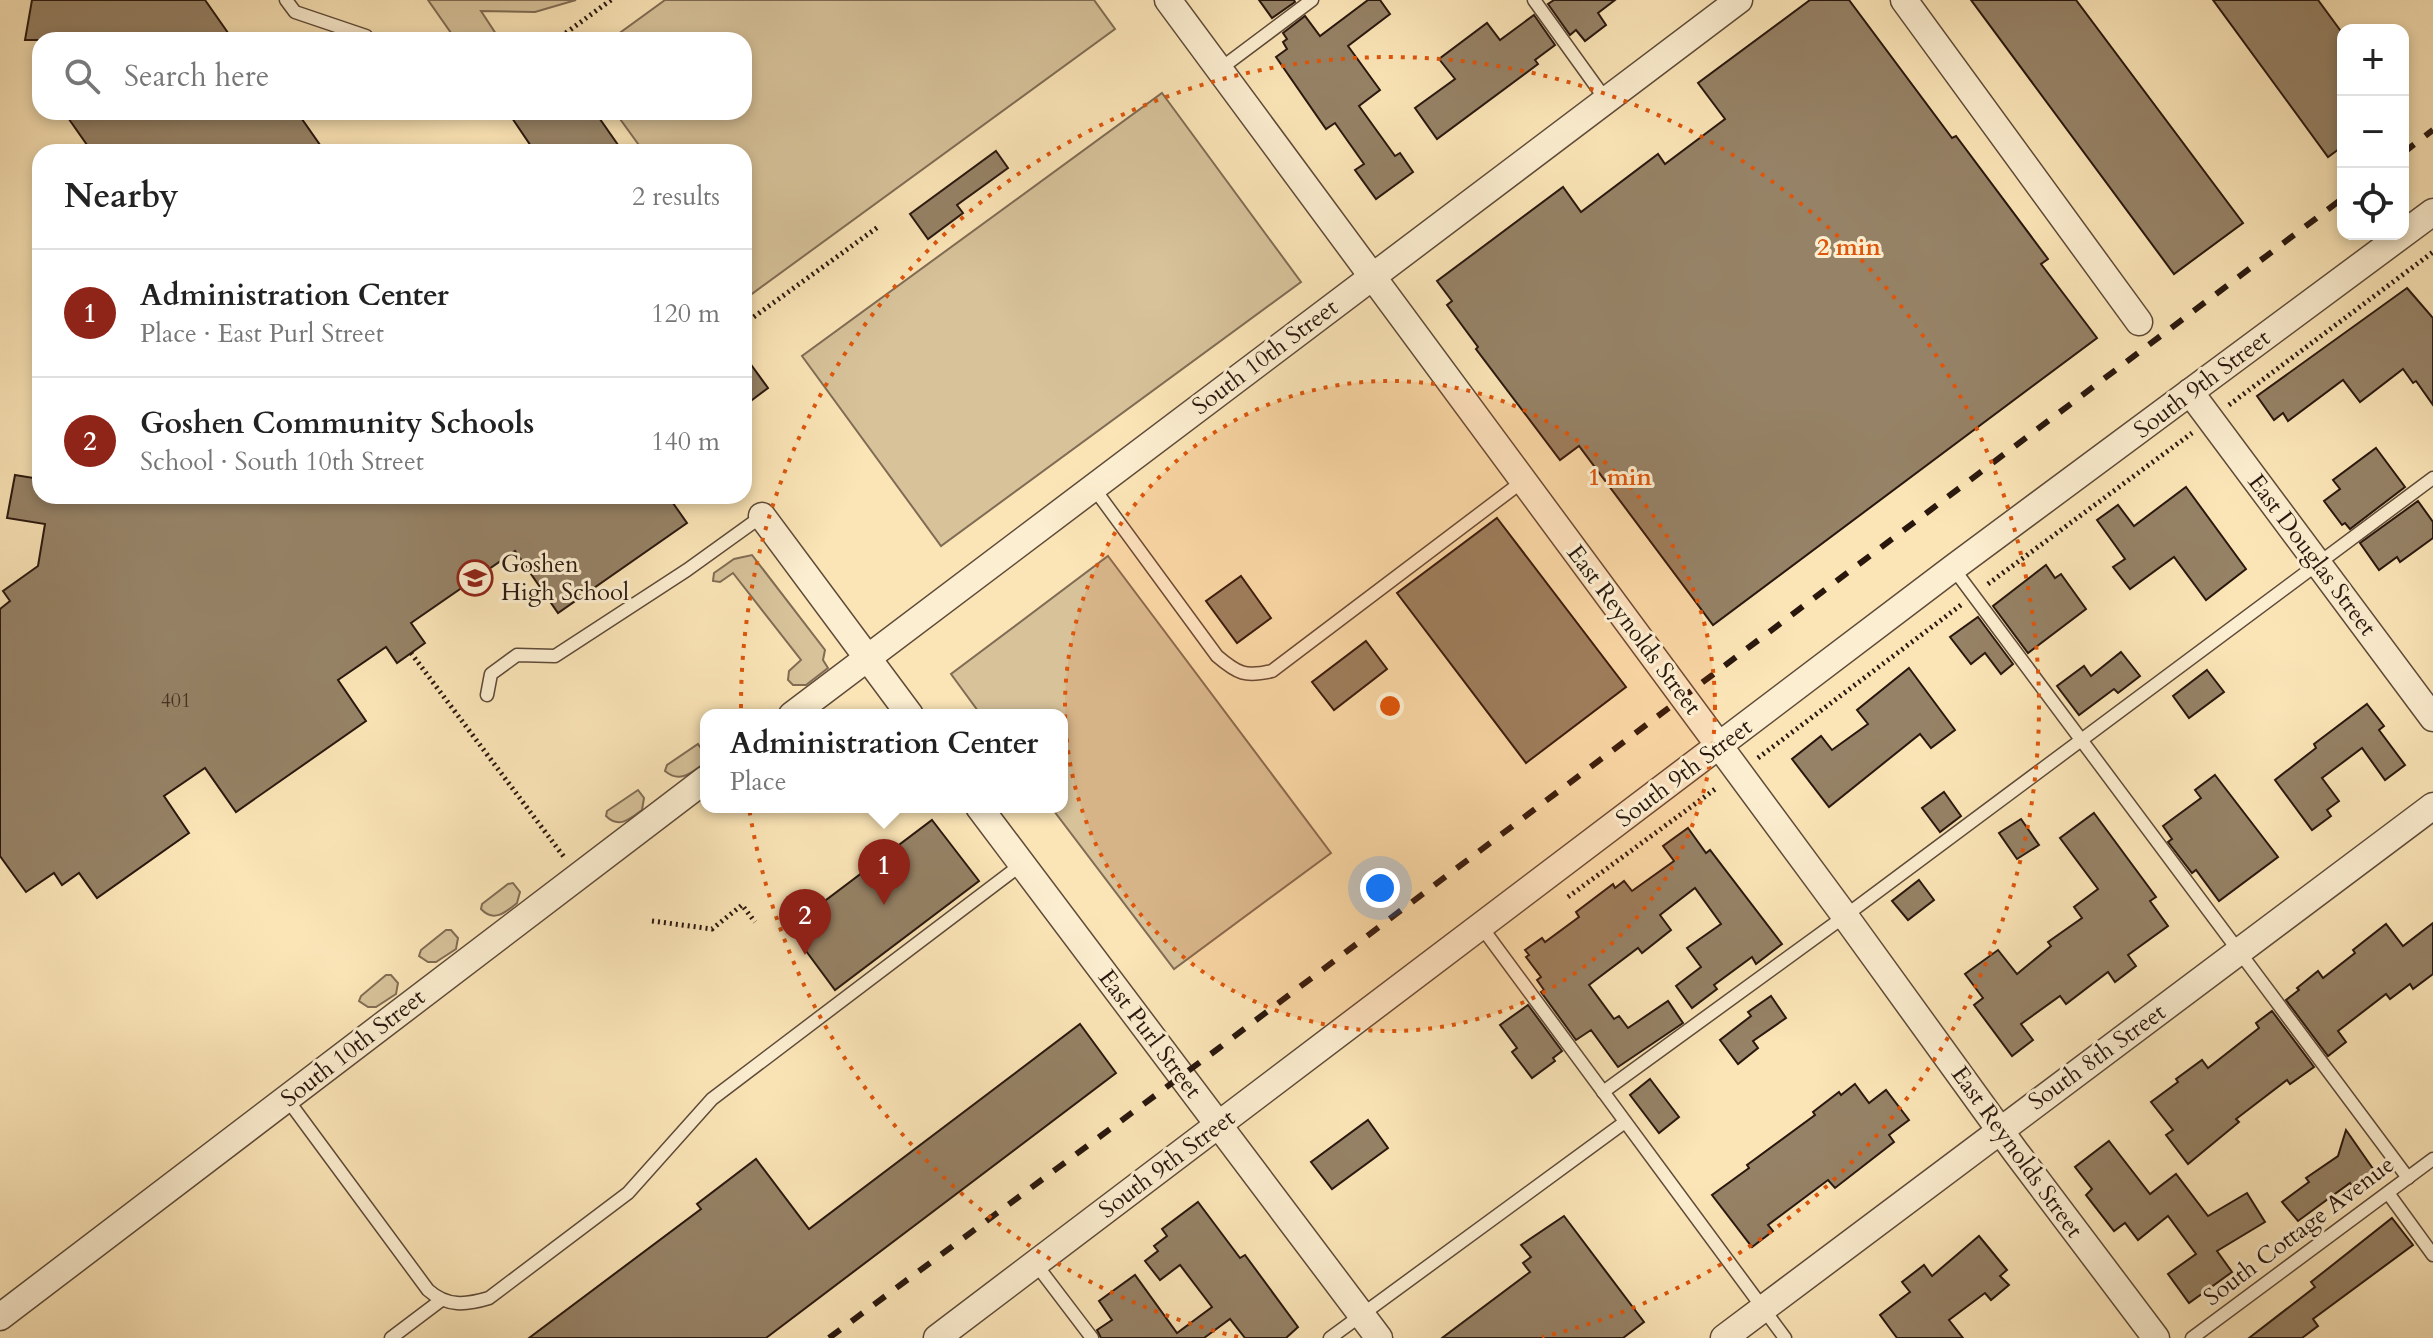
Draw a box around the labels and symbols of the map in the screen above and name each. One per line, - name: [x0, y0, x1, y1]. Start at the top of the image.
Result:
- text: 2 min: [1817, 231, 1882, 264]
- street label: South 10th Street: [1185, 291, 1345, 423]
- street label: South 9th Street: [2127, 322, 2277, 446]
- text: 1 min: [1588, 461, 1653, 494]
- street label: East Douglas Street: [2240, 467, 2384, 643]
- street label: East Reynolds Street: [1559, 538, 1709, 722]
- place label: Goshen High School: [501, 548, 629, 609]
- school or university icon: Goshen High School: [456, 559, 494, 597]
- house number: 401: [161, 687, 191, 714]
- centre of rings: [1376, 692, 1404, 720]
- street label: South 9th Street: [1609, 711, 1759, 835]
- pin: 1: [858, 839, 910, 905]
- your location: [1360, 868, 1400, 908]
- pin: 2: [779, 889, 831, 955]
- street label: East Purl Street: [1091, 963, 1210, 1106]
- street label: South 10th Street: [274, 981, 432, 1115]
- street label: South 8th Street: [2022, 996, 2173, 1118]
- street label: East Reynolds Street: [1943, 1059, 2091, 1245]
- street label: South 9th Street: [1092, 1102, 1242, 1226]
- street label: South Cottage Avenue: [2197, 1148, 2401, 1314]

